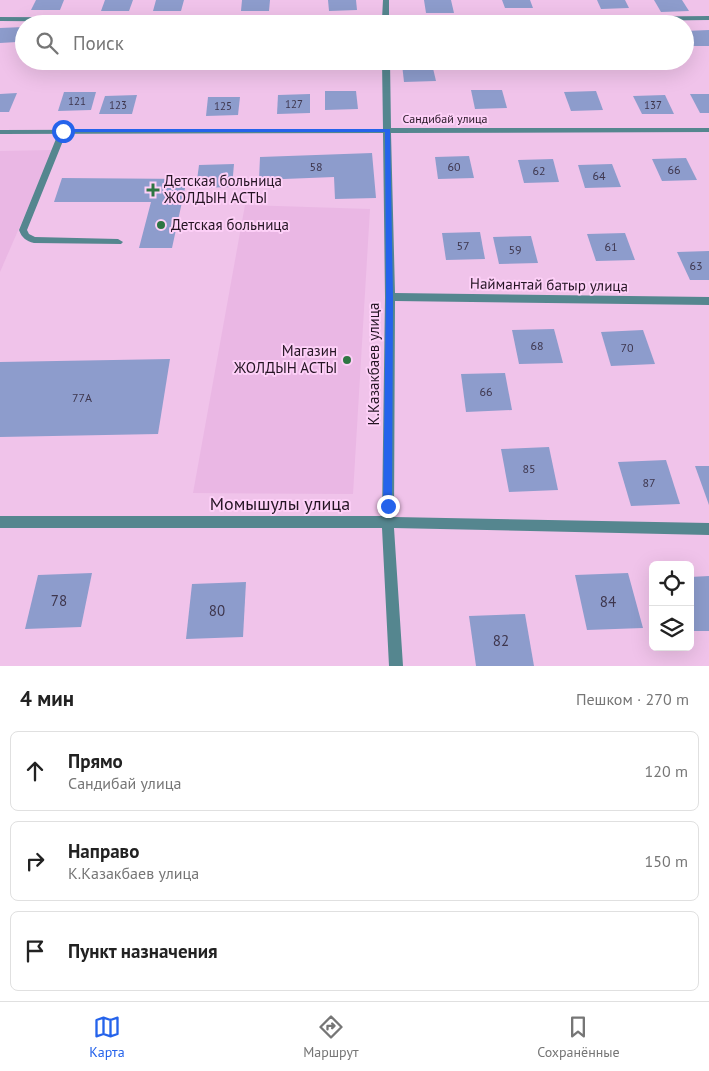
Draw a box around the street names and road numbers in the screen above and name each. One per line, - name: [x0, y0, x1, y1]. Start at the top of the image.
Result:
- street label: Сандибай улица: [402, 111, 488, 126]
- street label: Наймантай батыр улица: [470, 274, 628, 295]
- street label: К.Казакбаев улица: [364, 303, 383, 425]
- street label: Момышулы улица: [210, 492, 350, 515]

